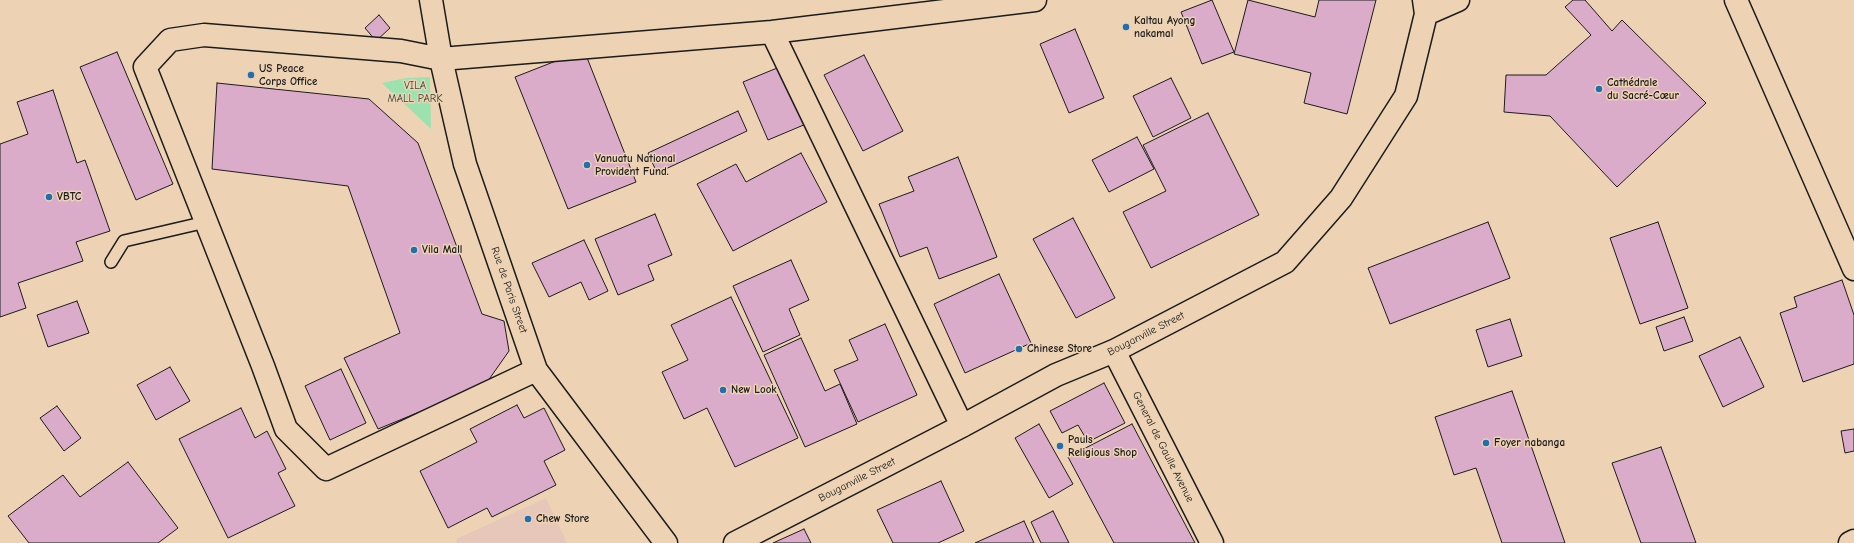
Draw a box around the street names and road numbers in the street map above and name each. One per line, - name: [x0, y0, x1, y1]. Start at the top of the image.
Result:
- street label: Rue de Paris Street: [488, 245, 530, 335]
- street label: Bouganville Street: [1105, 309, 1187, 359]
- street label: General de Gaulle Avenue: [1129, 389, 1197, 505]
- street label: Bouganville Street: [816, 455, 898, 505]

